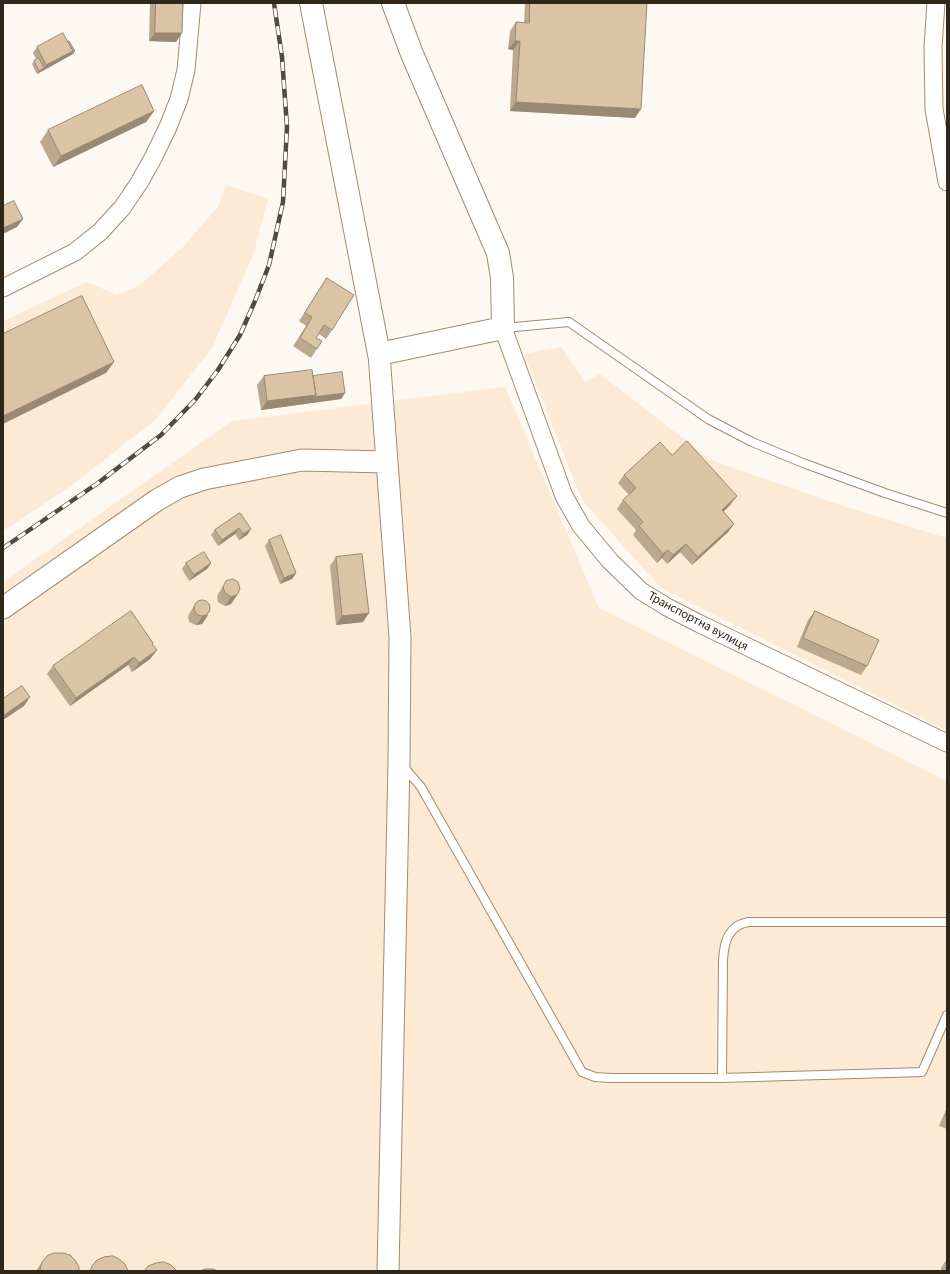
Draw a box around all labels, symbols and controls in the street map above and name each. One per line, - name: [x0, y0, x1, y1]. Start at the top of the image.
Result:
- street label: Транспортна вулиця: [645, 588, 751, 654]

